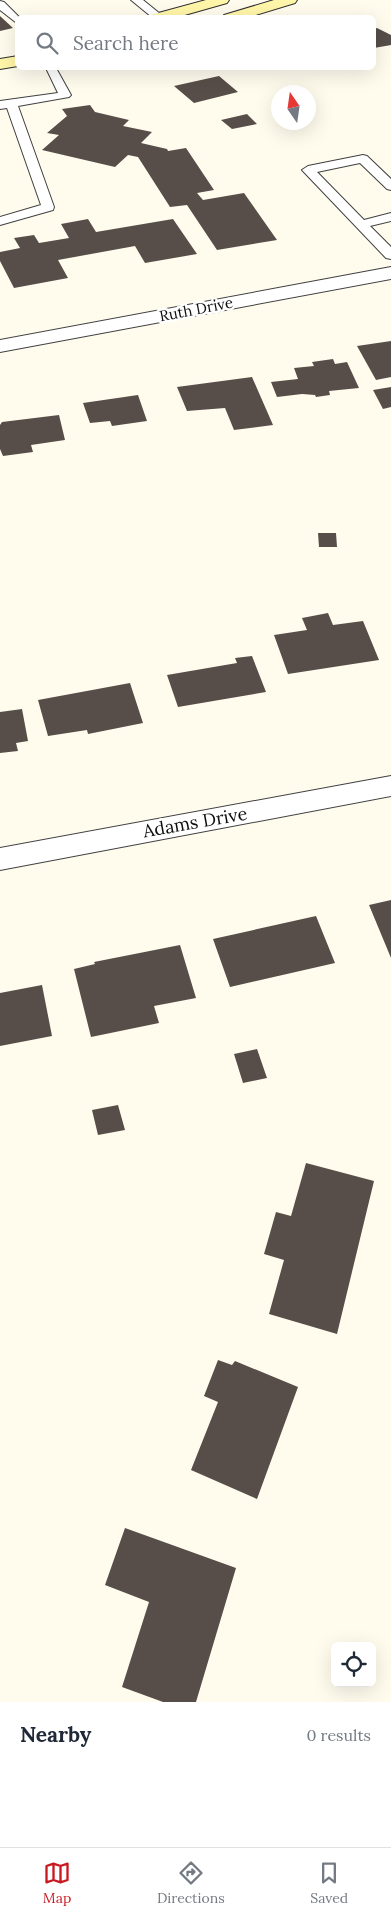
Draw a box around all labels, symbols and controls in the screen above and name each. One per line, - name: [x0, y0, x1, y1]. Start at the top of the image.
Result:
- search box: [15, 15, 376, 70]
- icon: search: [33, 29, 61, 57]
- text: Search here: [73, 31, 179, 55]
- north arrow: [271, 85, 316, 130]
- street label: Ruth Drive: [158, 293, 234, 325]
- street label: Adams Drive: [140, 801, 249, 843]
- map controls: [331, 1642, 376, 1687]
- button: locate: [331, 1642, 376, 1687]
- text: Nearby: [20, 1721, 91, 1748]
- text: 0 results: [306, 1725, 371, 1745]
- tab: Map: [43, 1859, 71, 1907]
- tab: Directions: [157, 1859, 225, 1907]
- tab: Saved: [310, 1859, 348, 1907]

